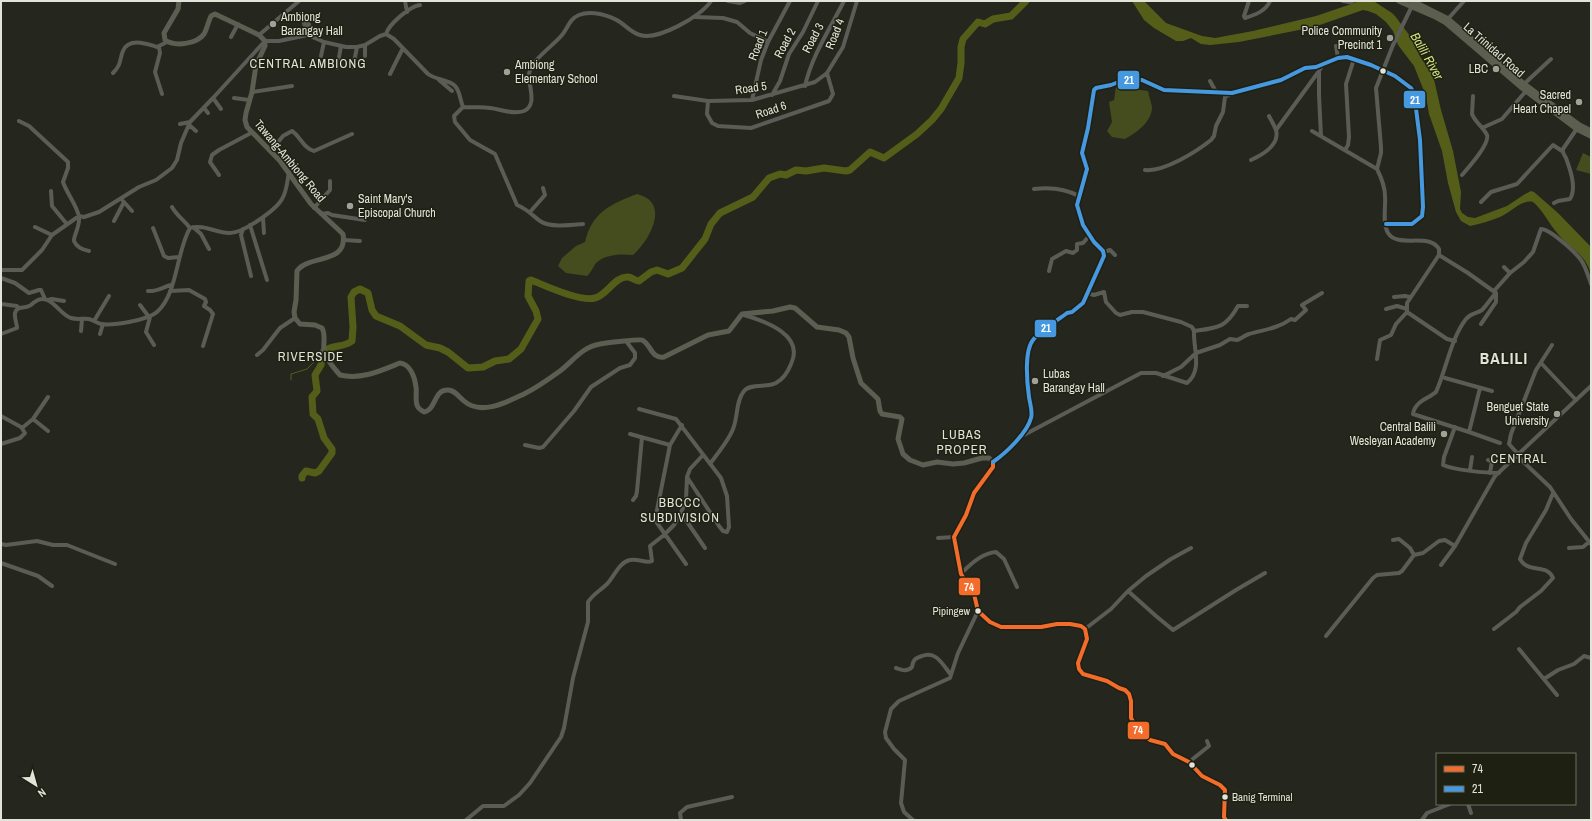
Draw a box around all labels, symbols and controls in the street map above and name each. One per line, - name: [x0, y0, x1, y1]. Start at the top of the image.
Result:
- place label: Ambiong Barangay Hall: [280, 9, 343, 39]
- street label: Road 4: [822, 16, 849, 52]
- marker: Ambiong Barangay Hall: [268, 19, 278, 29]
- street label: La Trinidad Road: [1460, 19, 1528, 81]
- street label: Road 3: [798, 20, 828, 56]
- place label: Police Community Precinct 1: [1302, 23, 1383, 53]
- street label: Road 2: [770, 25, 800, 61]
- street label: Road 1: [745, 27, 772, 63]
- water label: Balili River: [1407, 29, 1448, 83]
- marker: Police Community Precinct 1: [1385, 33, 1395, 43]
- district label: CENTRAL AMBIONG: [249, 55, 367, 72]
- place label: Ambiong Elementary School: [514, 57, 598, 87]
- place label: LBC: [1469, 61, 1488, 77]
- marker: LBC: [1491, 64, 1501, 74]
- unlabelled marker: [1378, 66, 1388, 76]
- marker: Ambiong Elementary School: [502, 67, 512, 77]
- line badge: 21: [1117, 70, 1140, 90]
- text: 21: [1124, 73, 1134, 87]
- street label: Road 5: [734, 78, 768, 98]
- place label: Sacred Heart Chapel: [1513, 87, 1571, 117]
- line badge: 21: [1403, 90, 1426, 109]
- text: 21: [1410, 93, 1420, 107]
- street label: Road 6: [753, 97, 789, 123]
- marker: Sacred Heart Chapel: [1574, 97, 1584, 107]
- street label: Tawang-Ambiong Road: [251, 116, 329, 206]
- place label: Saint Mary's Episcopal Church: [358, 191, 436, 221]
- marker: Saint Mary's Episcopal Church: [345, 201, 355, 211]
- line badge: 21: [1034, 319, 1057, 338]
- text: 21: [1041, 321, 1051, 335]
- district label: BALILI: [1480, 347, 1528, 369]
- district label: RIVERSIDE: [278, 348, 344, 365]
- place label: Lubas Barangay Hall: [1043, 366, 1105, 396]
- marker: Lubas Barangay Hall: [1030, 376, 1040, 386]
- place label: Benguet State University: [1487, 399, 1549, 429]
- marker: Benguet State University: [1552, 409, 1562, 419]
- place label: Central Balili Wesleyan Academy: [1350, 419, 1436, 449]
- district label: LUBAS PROPER: [936, 426, 988, 458]
- marker: Central Balili Wesleyan Academy: [1439, 429, 1449, 439]
- district label: CENTRAL: [1491, 450, 1547, 467]
- district label: BBCCC SUBDIVISION: [640, 494, 720, 526]
- line badge: 74: [958, 577, 981, 596]
- text: 74: [964, 580, 974, 594]
- place label: Pipingew: [932, 604, 970, 618]
- marker: Pipingew: [973, 606, 983, 616]
- line badge: 74: [1127, 721, 1150, 740]
- text: 74: [1133, 723, 1143, 737]
- legend: [1436, 753, 1576, 805]
- unlabelled marker: [1187, 760, 1197, 770]
- text: 74: [1472, 761, 1483, 777]
- north arrow: [16, 765, 56, 805]
- text: 21: [1472, 781, 1483, 797]
- text: N: [35, 785, 49, 801]
- place label: Banig Terminal: [1232, 790, 1293, 804]
- marker: Banig Terminal: [1220, 792, 1230, 802]

